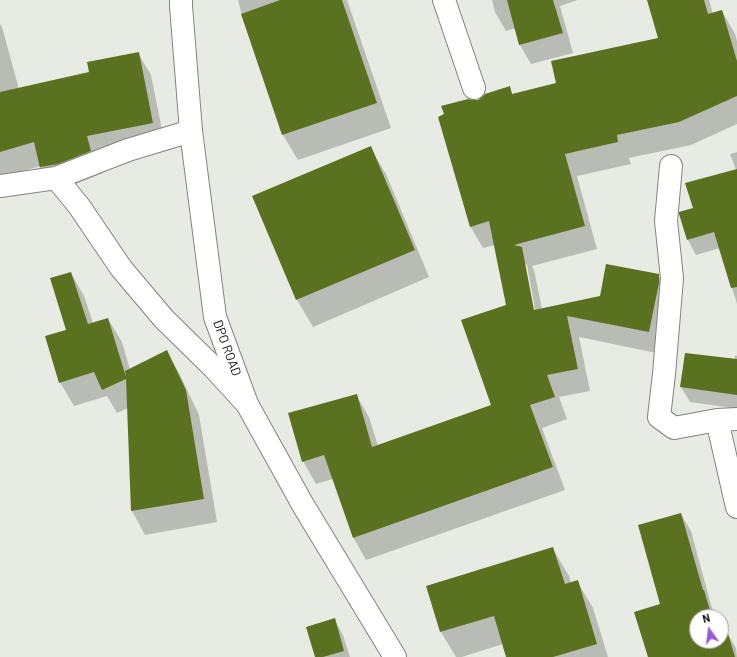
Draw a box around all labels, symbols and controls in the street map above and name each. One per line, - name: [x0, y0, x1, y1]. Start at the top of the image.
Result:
- street label: DPO ROAD: [210, 318, 244, 378]
- north arrow: [689, 609, 729, 649]
- text: N: [701, 611, 711, 625]

